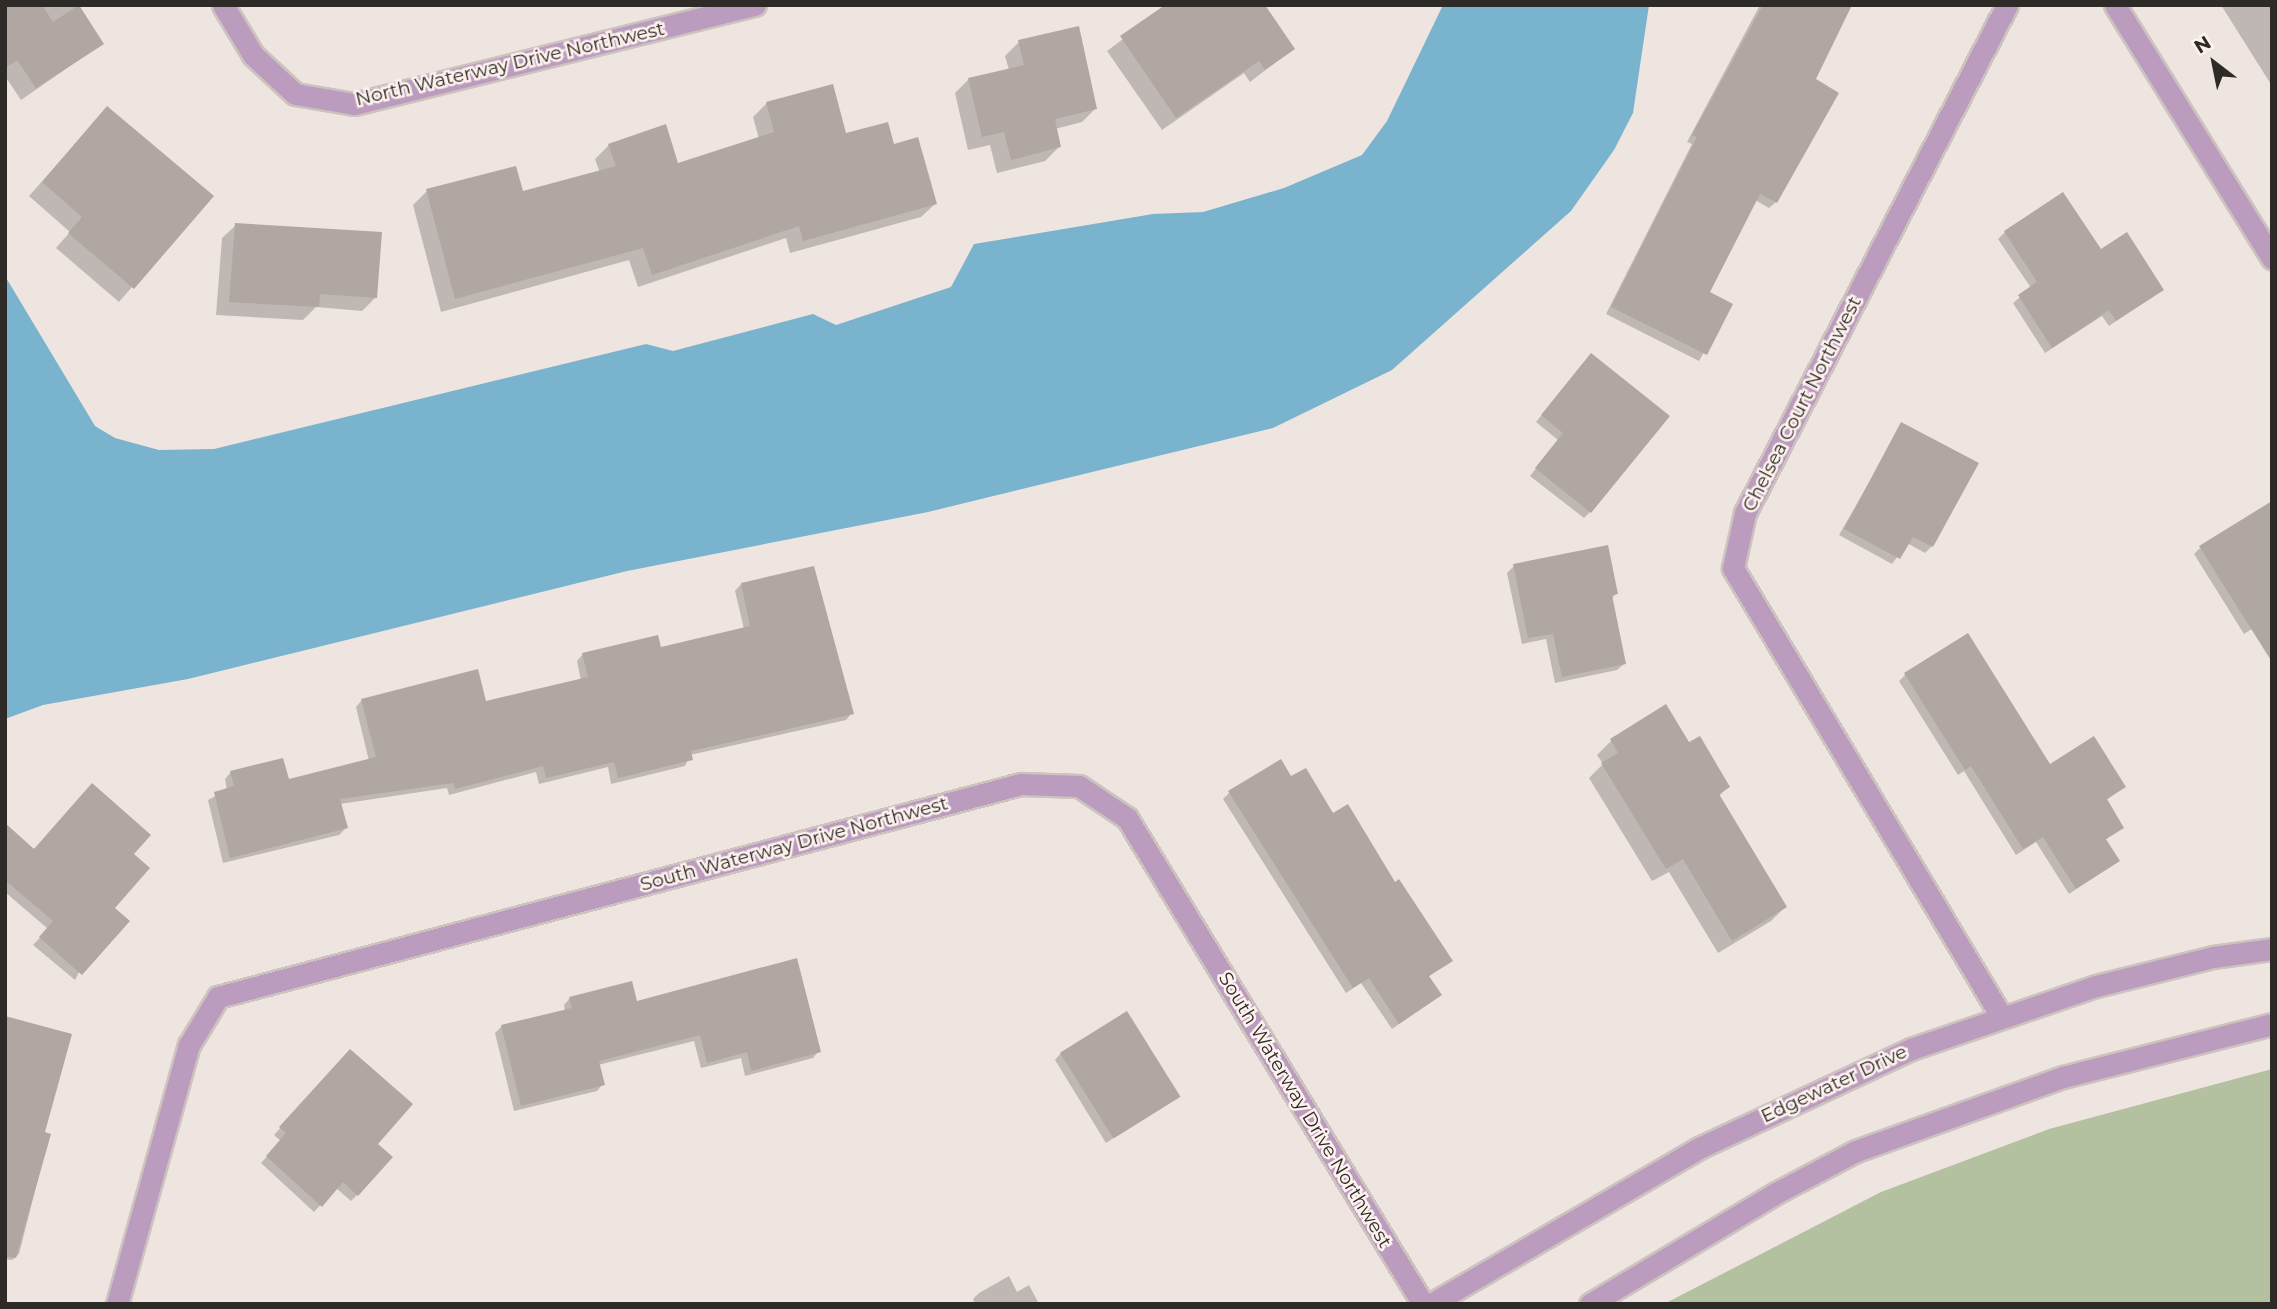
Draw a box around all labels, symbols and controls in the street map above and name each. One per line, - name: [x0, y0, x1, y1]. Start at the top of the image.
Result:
- street label: North Waterway Drive Northwest: [353, 17, 667, 111]
- north arrow: [2179, 28, 2249, 98]
- text: N: [2190, 31, 2215, 59]
- street label: Chelsea Court Northwest: [1738, 293, 1866, 515]
- street label: South Waterway Drive Northwest: [638, 792, 950, 896]
- street label: South Waterway Drive Northwest: [1213, 968, 1397, 1252]
- street label: Edgewater Drive: [1757, 1040, 1911, 1128]

